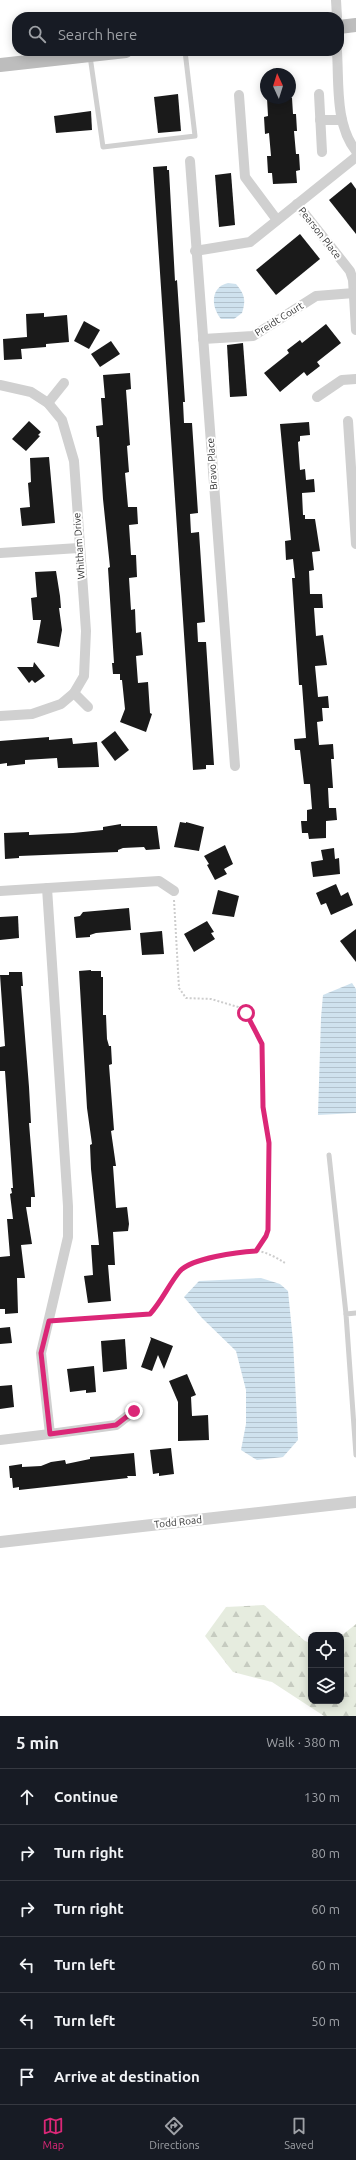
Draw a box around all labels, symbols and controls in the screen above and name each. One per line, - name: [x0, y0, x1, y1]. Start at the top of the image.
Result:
- search box: [12, 12, 344, 56]
- icon: search: [26, 23, 48, 45]
- text: Search here: [58, 26, 137, 43]
- north arrow: [260, 68, 296, 104]
- street label: Pearson Place: [296, 205, 344, 261]
- street label: Preidt Court: [253, 300, 305, 338]
- street label: Bravo Place: [205, 438, 219, 490]
- street label: Whitham Drive: [71, 512, 87, 580]
- route start: [237, 1004, 255, 1022]
- route end: [125, 1402, 143, 1420]
- street label: Todd Road: [154, 1514, 203, 1530]
- map controls: [308, 1632, 344, 1704]
- button: locate: [308, 1632, 344, 1668]
- button: layers: [308, 1668, 344, 1704]
- text: 5 min: [16, 1733, 59, 1752]
- text: Walk · 380 m: [266, 1735, 340, 1749]
- icon: ahead: [16, 1786, 38, 1808]
- text: Continue: [54, 1788, 118, 1805]
- text: 130 m: [304, 1790, 340, 1804]
- icon: right: [16, 1842, 38, 1864]
- text: Turn right: [54, 1844, 124, 1861]
- text: 80 m: [311, 1846, 340, 1860]
- icon: right: [16, 1898, 38, 1920]
- text: Turn right: [54, 1900, 124, 1917]
- text: 60 m: [311, 1902, 340, 1916]
- icon: left: [16, 1954, 38, 1976]
- text: Turn left: [54, 1956, 115, 1973]
- text: 60 m: [311, 1958, 340, 1972]
- icon: left: [16, 2010, 38, 2032]
- text: Turn left: [54, 2012, 115, 2029]
- text: 50 m: [311, 2014, 340, 2028]
- icon: arrive: [16, 2066, 38, 2088]
- text: Arrive at destination: [54, 2068, 200, 2085]
- tab: Map: [42, 2115, 64, 2151]
- tab: Directions: [149, 2115, 200, 2151]
- tab: Saved: [284, 2115, 314, 2151]

